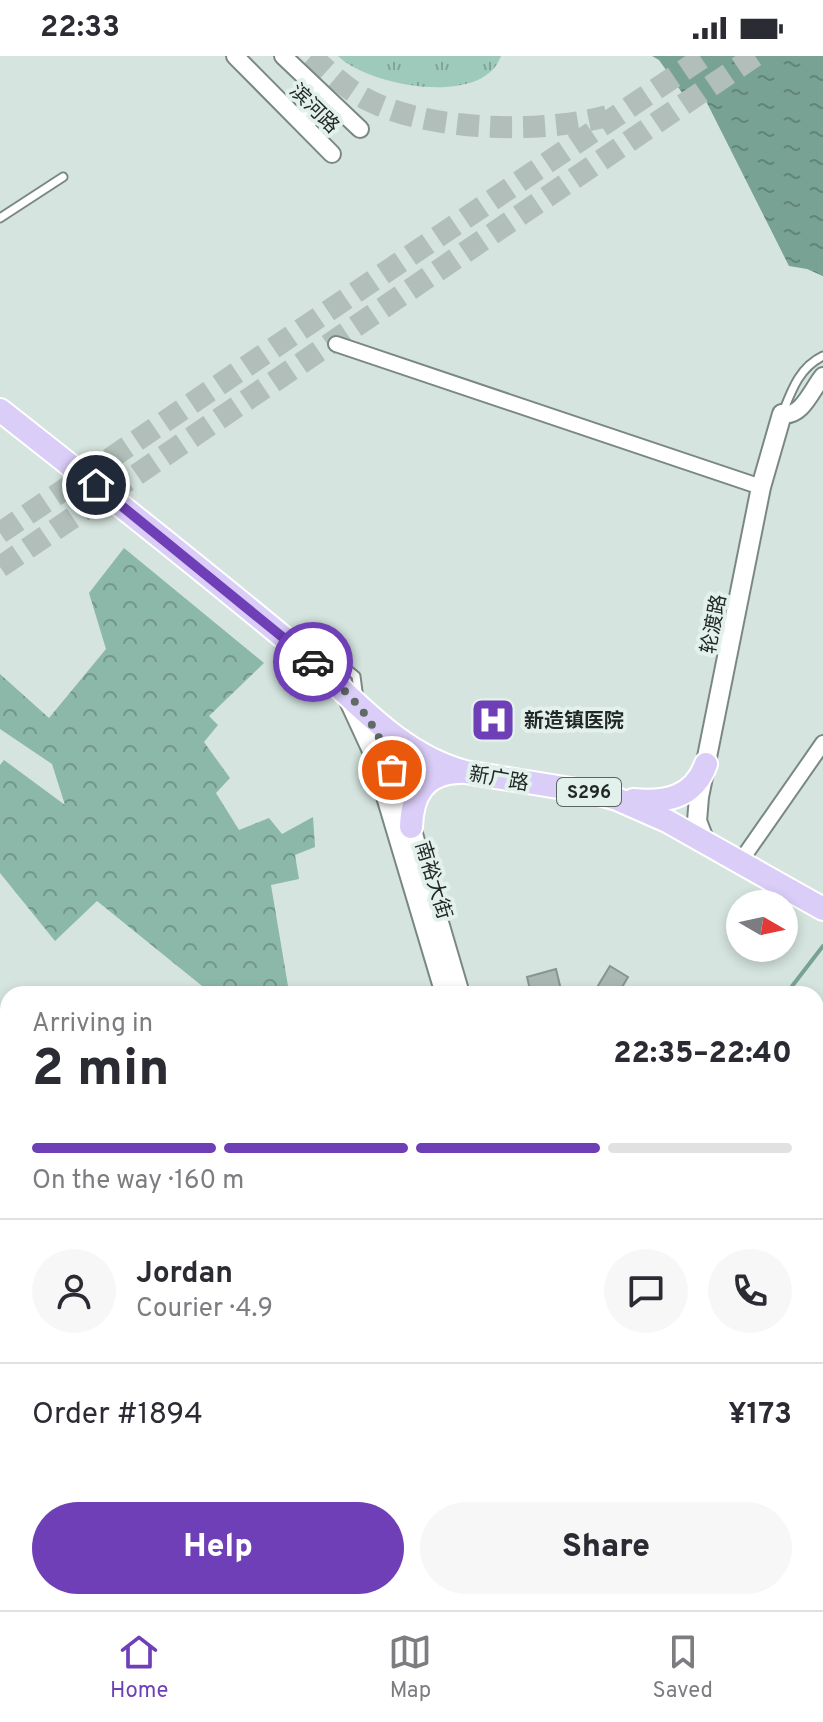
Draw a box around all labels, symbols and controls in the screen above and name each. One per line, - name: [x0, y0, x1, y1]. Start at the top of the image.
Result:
- text: 22:33: [40, 10, 120, 47]
- street label: 滨河路: [283, 79, 344, 140]
- pin: [62, 451, 130, 519]
- icon: home: [74, 463, 118, 507]
- street label: 轮渡路: [696, 592, 733, 656]
- courier: [273, 622, 353, 702]
- icon: car: [291, 640, 335, 684]
- hospital icon: 新造镇医院: [469, 696, 517, 744]
- place label: 新造镇医院: [524, 709, 624, 735]
- pin: [358, 736, 426, 804]
- icon: bag: [370, 748, 414, 792]
- street label: 新广路: [467, 762, 530, 798]
- road number: S296: [557, 778, 621, 806]
- street label: 南裕大街: [408, 839, 456, 923]
- north arrow: [726, 890, 798, 962]
- map controls: [726, 890, 798, 962]
- text: Arriving in: [32, 1008, 153, 1041]
- text: 22:35–22:40: [613, 1036, 792, 1073]
- text: 2 min: [32, 1038, 170, 1104]
- text: On the way · 160 m: [32, 1165, 244, 1198]
- button: person: [32, 1249, 116, 1333]
- button: chat: [604, 1249, 688, 1333]
- button: phone: [708, 1249, 792, 1333]
- text: Jordan: [136, 1256, 233, 1293]
- text: Courier · 4.9: [136, 1293, 273, 1326]
- text: Order #1894: [32, 1397, 203, 1434]
- text: ¥173: [728, 1397, 792, 1434]
- button: Help: [32, 1502, 404, 1594]
- button: Share: [420, 1502, 792, 1594]
- tab: Home: [110, 1630, 168, 1705]
- tab: Map: [388, 1630, 432, 1705]
- tab: Saved: [653, 1630, 713, 1705]

